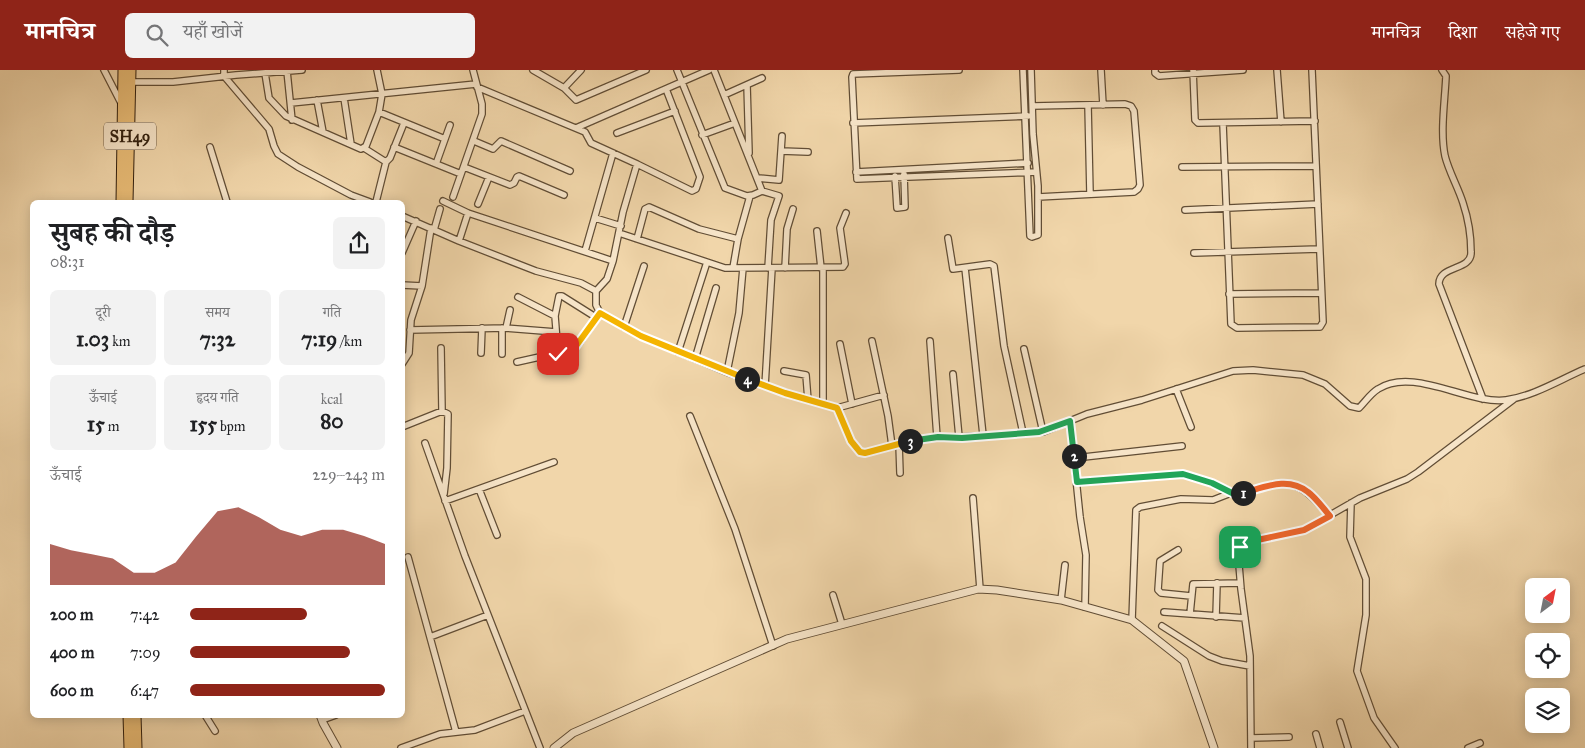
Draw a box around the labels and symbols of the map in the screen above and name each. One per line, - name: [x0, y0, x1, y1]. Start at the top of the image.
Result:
- road number: SH49: [104, 122, 156, 150]
- pin: [537, 333, 579, 375]
- pin: 4: [734, 366, 760, 392]
- pin: 3: [898, 428, 922, 454]
- pin: 2: [1062, 444, 1086, 468]
- pin: 1: [1230, 480, 1256, 506]
- pin: [1219, 526, 1261, 568]
- north arrow: [1525, 578, 1570, 622]

